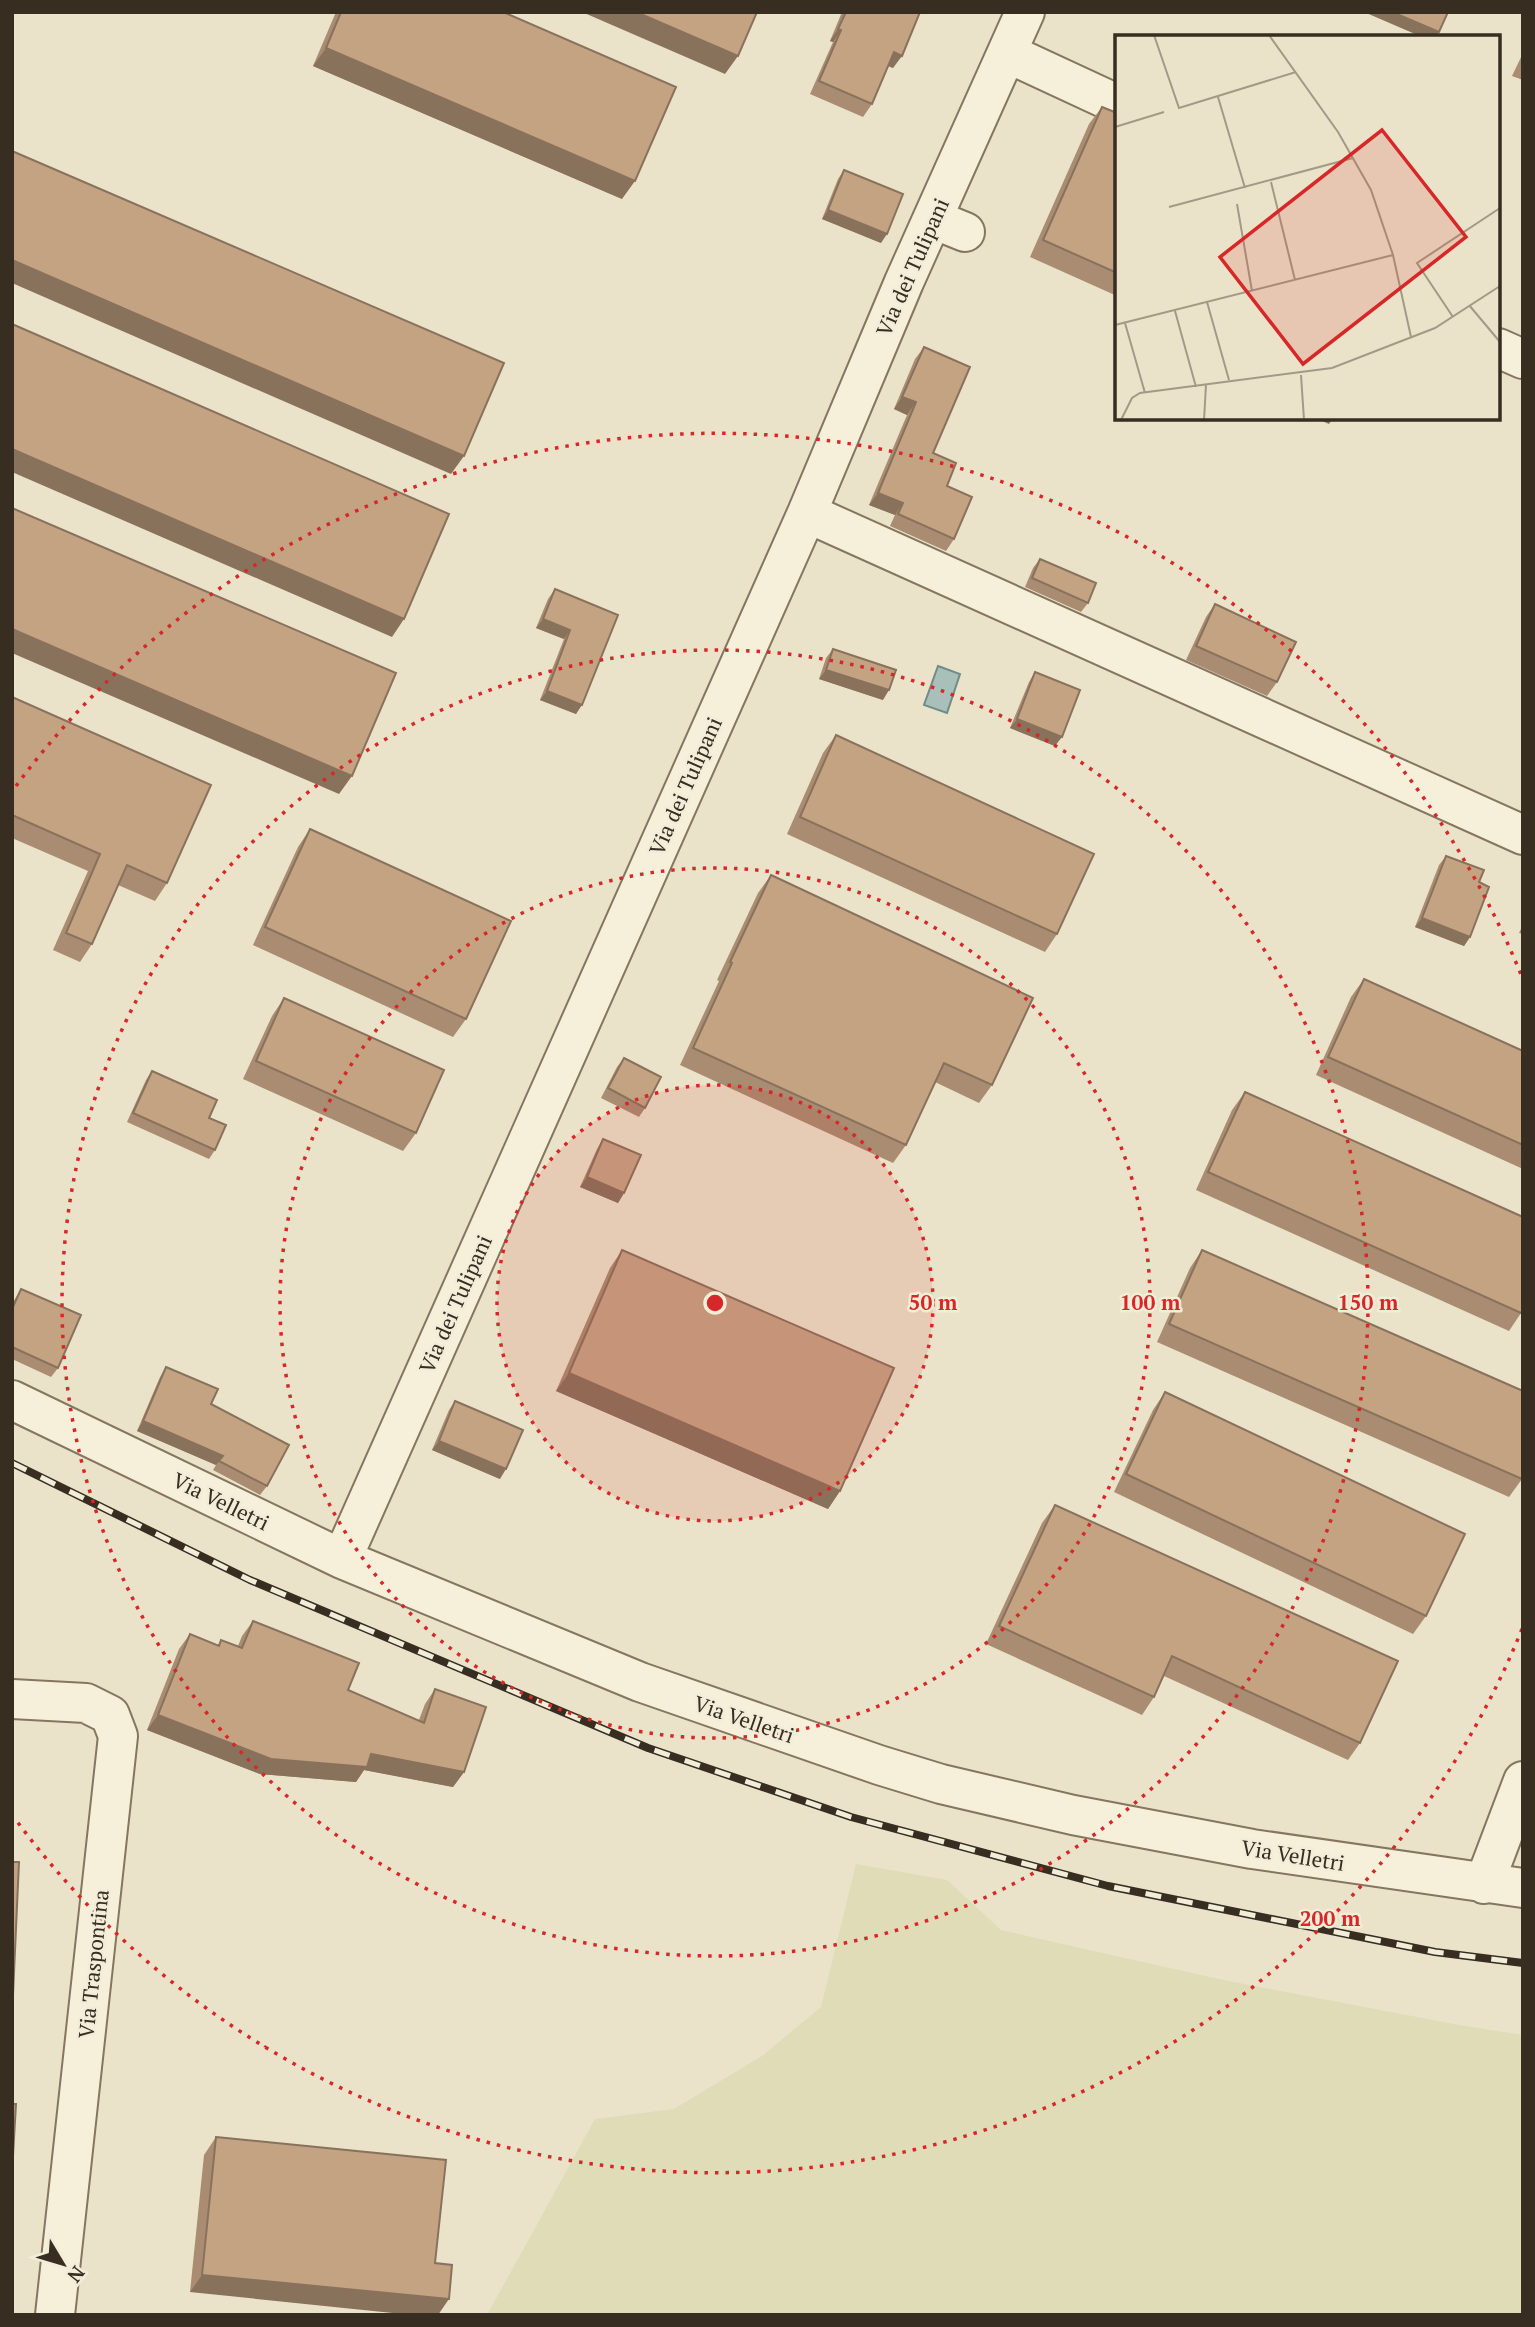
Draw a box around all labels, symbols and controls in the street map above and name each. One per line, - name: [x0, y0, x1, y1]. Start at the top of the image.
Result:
- inset map: [1115, 35, 1500, 420]
- street label: Via dei Tulipani: [869, 194, 955, 340]
- street label: Via dei Tulipani: [642, 713, 728, 859]
- street label: Via dei Tulipani: [412, 1231, 498, 1377]
- text: 50 m: [909, 1288, 958, 1316]
- text: 100 m: [1120, 1288, 1181, 1316]
- text: 150 m: [1338, 1288, 1399, 1316]
- centre of rings: [703, 1291, 727, 1315]
- street label: Via Velletri: [168, 1466, 274, 1536]
- street label: Via Velletri: [690, 1689, 798, 1749]
- street label: Via Velletri: [1239, 1833, 1347, 1877]
- street label: Via Traspontina: [71, 1888, 115, 2040]
- text: 200 m: [1300, 1904, 1361, 1932]
- north arrow: [28, 2229, 98, 2299]
- text: N: [62, 2261, 91, 2289]

